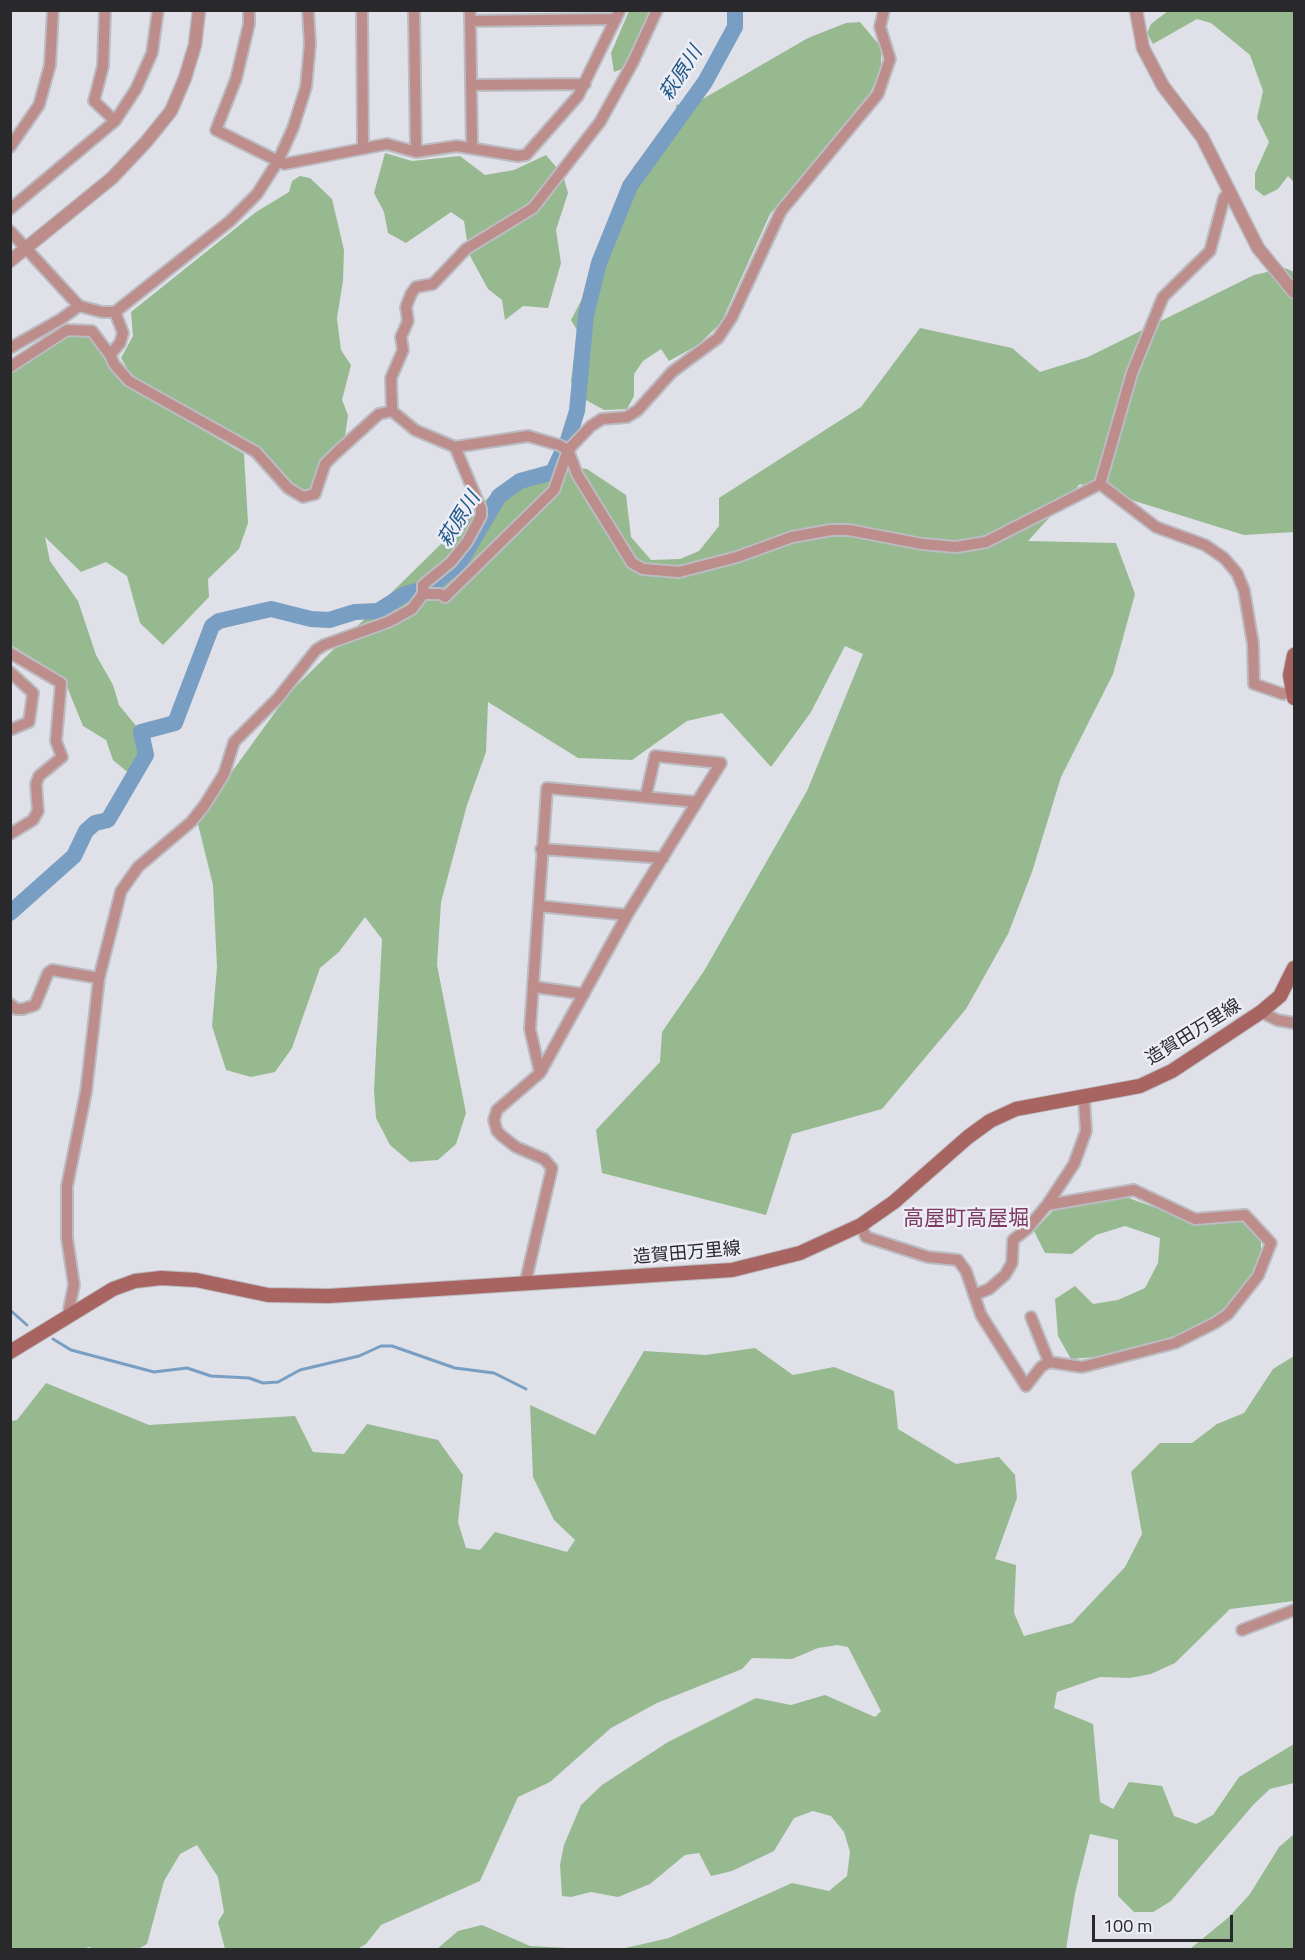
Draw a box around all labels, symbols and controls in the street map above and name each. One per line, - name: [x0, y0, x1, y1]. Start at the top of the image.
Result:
- water label: 萩原川: [656, 42, 708, 106]
- water label: 萩原川: [434, 488, 486, 552]
- street label: 造賀田万里線: [1142, 995, 1246, 1071]
- district label: 高屋町高屋堀: [903, 1207, 1029, 1233]
- street label: 造賀田万里線: [632, 1239, 742, 1269]
- scale bar: [1095, 1903, 1236, 1941]
- text: 100 m: [1103, 1912, 1152, 1939]

